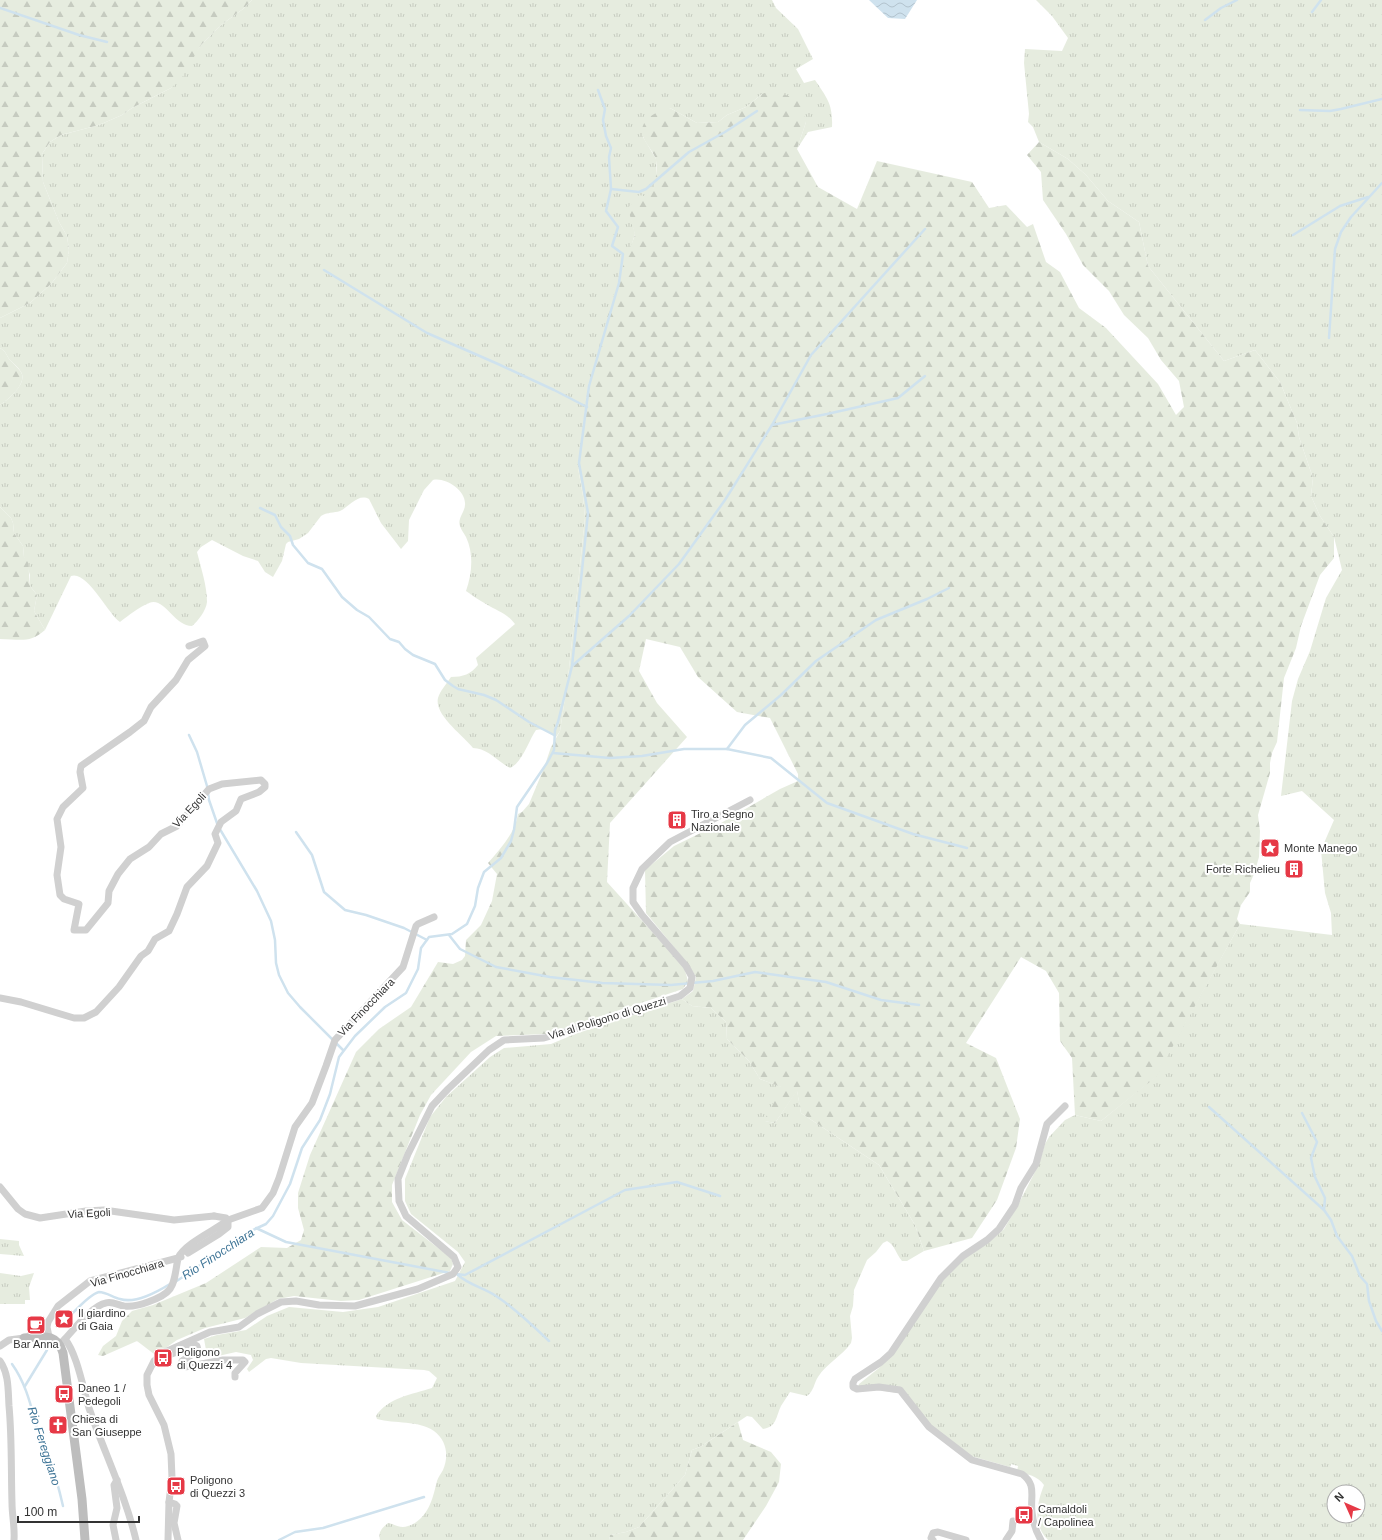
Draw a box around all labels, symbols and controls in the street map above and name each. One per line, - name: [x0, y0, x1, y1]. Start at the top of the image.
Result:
- street label: Via Egoli: [170, 790, 208, 830]
- place label: Tiro a Segno Nazionale: [691, 808, 754, 833]
- building icon: Tiro a Segno Nazionale: [666, 809, 688, 831]
- place icon: Monte Manego: [1259, 837, 1281, 859]
- place label: Monte Manego: [1284, 842, 1357, 854]
- building icon: Forte Richelieu: [1283, 858, 1305, 880]
- place label: Forte Richelieu: [1206, 863, 1280, 875]
- street label: Via Finocchiara: [335, 975, 397, 1038]
- street label: Via al Poligono di Quezzi: [547, 994, 667, 1042]
- street label: Via Egoli: [67, 1206, 111, 1220]
- water label: Rio Finocchiara: [179, 1225, 257, 1283]
- street label: Via Finocchiara: [89, 1257, 166, 1289]
- place label: Il giardino di Gaia: [78, 1307, 126, 1332]
- place icon: Il giardino di Gaia: [53, 1308, 75, 1330]
- cafe icon: Bar Anna: [25, 1314, 47, 1336]
- place label: Bar Anna: [13, 1338, 60, 1350]
- place label: Poligono di Quezzi 4: [177, 1346, 232, 1371]
- bus stop icon: Poligono di Quezzi 4: [152, 1347, 174, 1369]
- place label: Daneo 1 / Pedegoli: [78, 1382, 127, 1407]
- bus stop icon: Daneo 1 / Pedegoli: [53, 1383, 75, 1405]
- water label: Rio Fereggiano: [25, 1405, 63, 1487]
- place label: Chiesa di San Giuseppe: [72, 1413, 142, 1438]
- church icon: Chiesa di San Giuseppe: [47, 1414, 69, 1436]
- place label: Poligono di Quezzi 3: [190, 1474, 245, 1499]
- bus stop icon: Poligono di Quezzi 3: [165, 1475, 187, 1497]
- north arrow: [1326, 1484, 1366, 1524]
- text: N: [1332, 1490, 1346, 1504]
- scale bar: [18, 1498, 139, 1524]
- place label: Camaldoli / Capolinea: [1038, 1503, 1095, 1528]
- bus stop icon: Camaldoli / Capolinea: [1013, 1504, 1035, 1526]
- text: 100 m: [24, 1505, 57, 1519]

